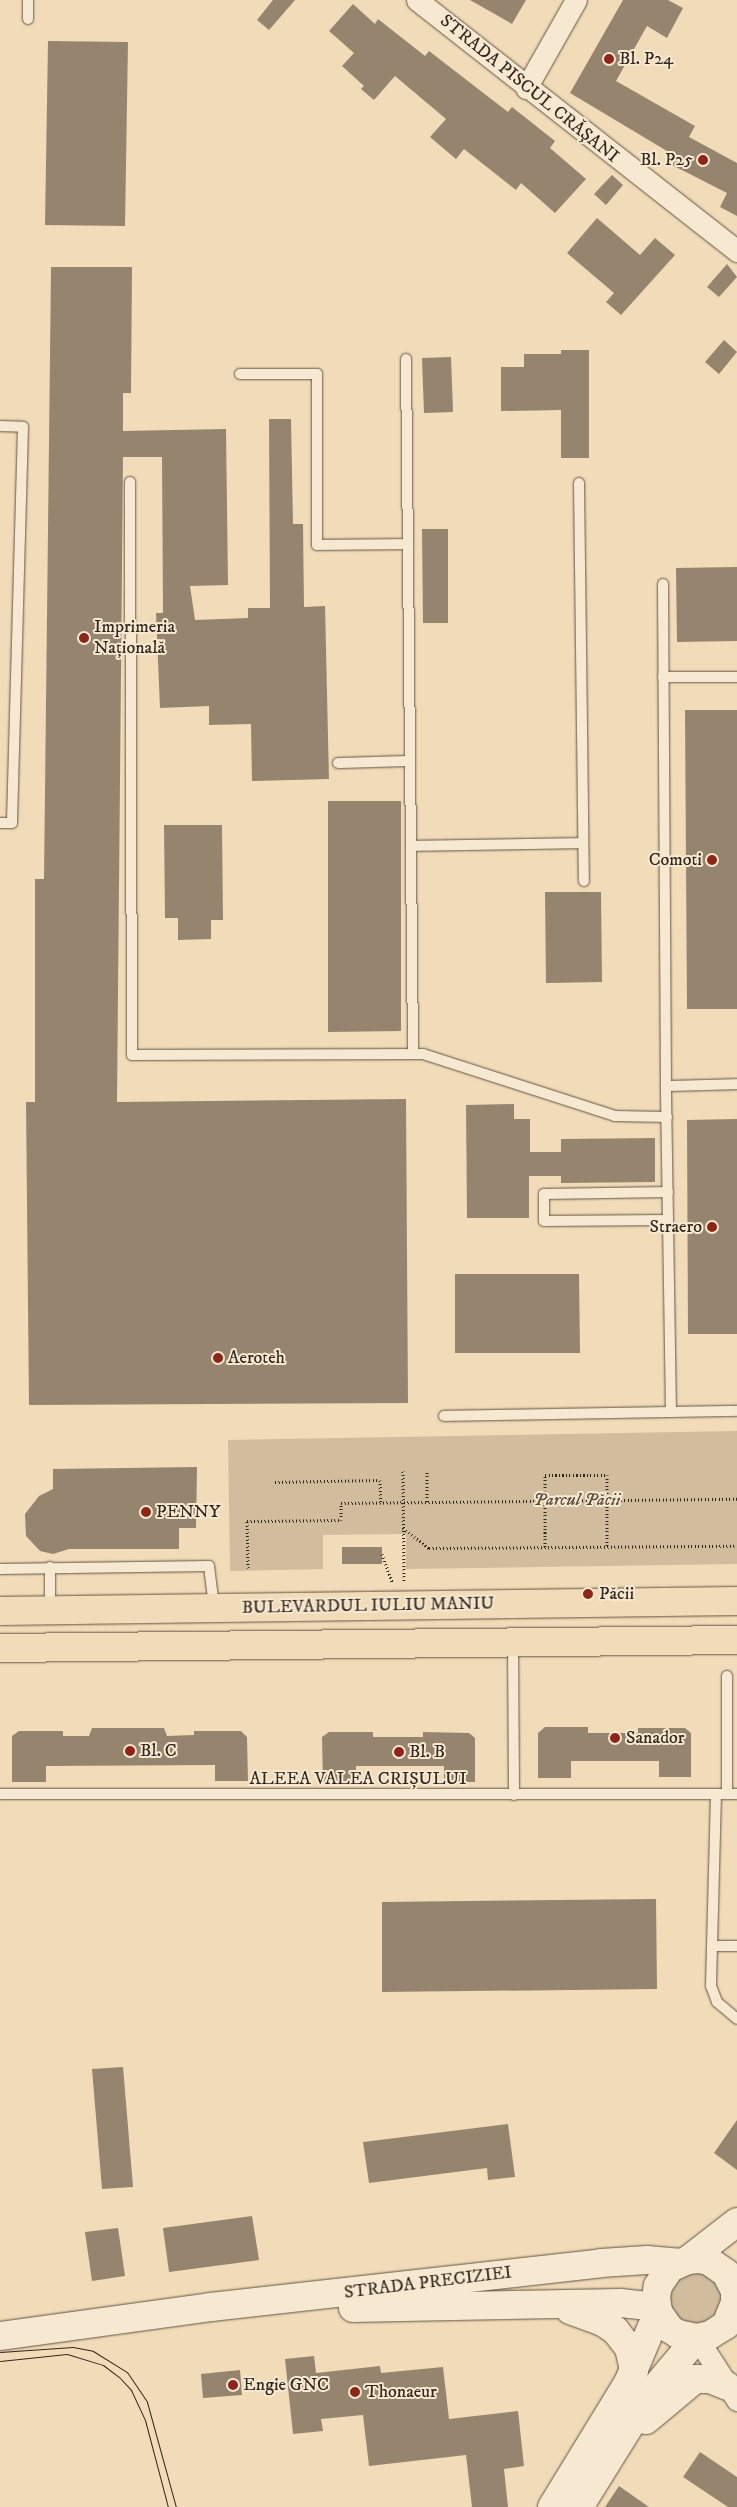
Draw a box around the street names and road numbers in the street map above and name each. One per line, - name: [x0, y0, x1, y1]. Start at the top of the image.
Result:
- street label: STRADA PISCUL CRĂȘANI: [435, 10, 623, 168]
- street label: BULEVARDUL IULIU MANIU: [242, 1593, 494, 1619]
- street label: ALEEA VALEA CRIȘULUI: [249, 1768, 467, 1790]
- street label: STRADA PRECIZIEI: [343, 2262, 513, 2304]

